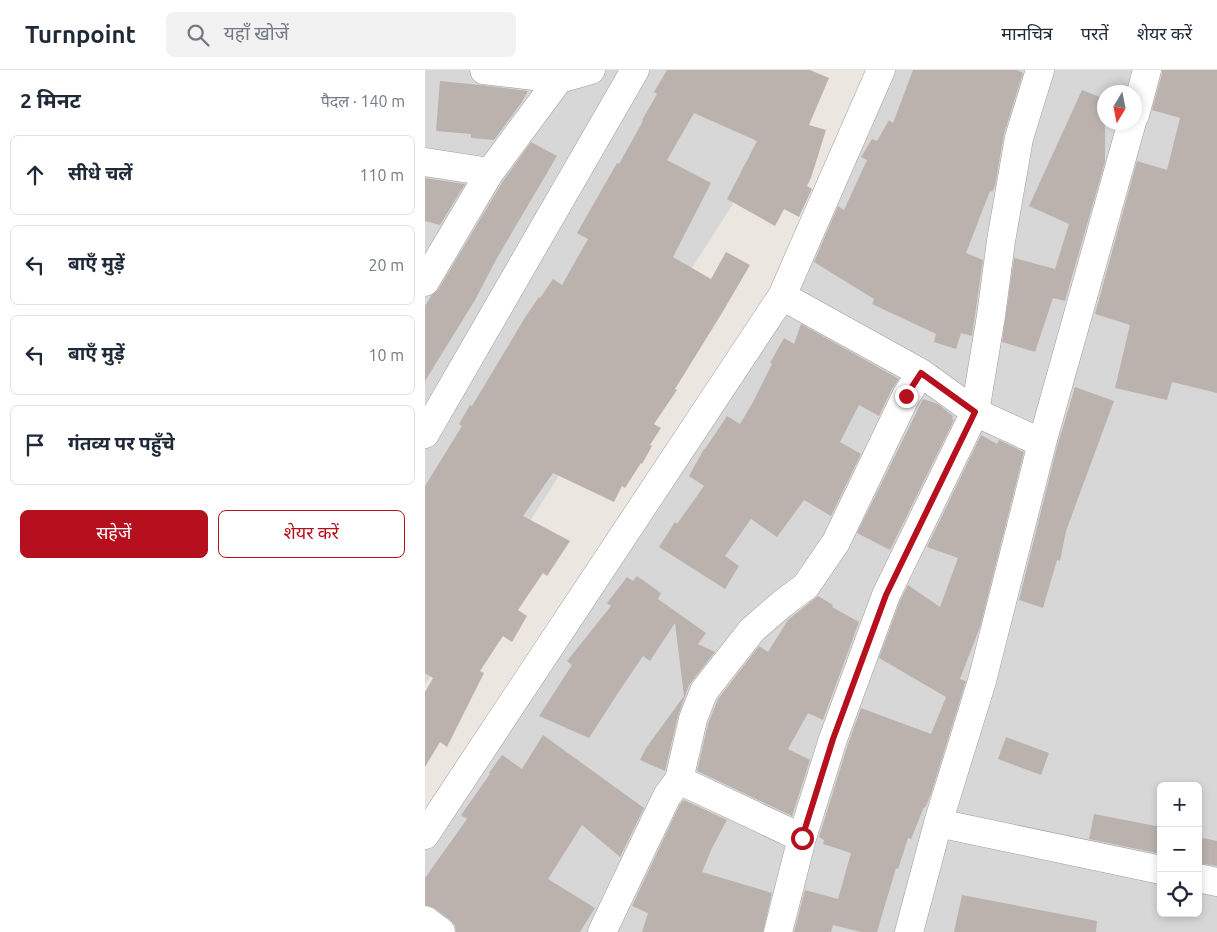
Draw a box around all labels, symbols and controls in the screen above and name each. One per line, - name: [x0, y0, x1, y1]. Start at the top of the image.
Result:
- search box: [166, 12, 516, 57]
- text: Turnpoint: [25, 21, 136, 48]
- icon: search: [184, 21, 212, 49]
- text: यहाँ खोजें: [224, 22, 289, 44]
- text: मानचित्र: [1001, 23, 1053, 43]
- text: परतें: [1081, 23, 1109, 43]
- text: शेयर करें: [1137, 23, 1192, 43]
- north arrow: [1097, 85, 1142, 130]
- text: 2 मिनट: [20, 88, 81, 112]
- text: पैदल · 140 m: [321, 92, 405, 110]
- icon: ahead: [21, 161, 49, 189]
- text: सीधे चलें: [68, 162, 132, 184]
- text: 110 m: [359, 166, 404, 184]
- icon: left: [21, 251, 49, 279]
- text: बाएँ मुड़ें: [68, 252, 125, 274]
- text: 20 m: [368, 256, 404, 274]
- icon: left: [21, 341, 49, 369]
- text: बाएँ मुड़ें: [68, 342, 125, 364]
- text: 10 m: [368, 346, 404, 364]
- route end: [895, 385, 918, 408]
- icon: arrive: [21, 431, 49, 459]
- text: गंतव्य पर पहुँचे: [68, 432, 175, 454]
- button: सहेजें: [20, 510, 208, 558]
- button: शेयर करें: [218, 510, 405, 558]
- map controls: [1157, 782, 1202, 917]
- button: +: [1157, 782, 1202, 827]
- route start: [791, 827, 814, 850]
- button: −: [1157, 827, 1202, 872]
- button: locate: [1157, 872, 1202, 917]

